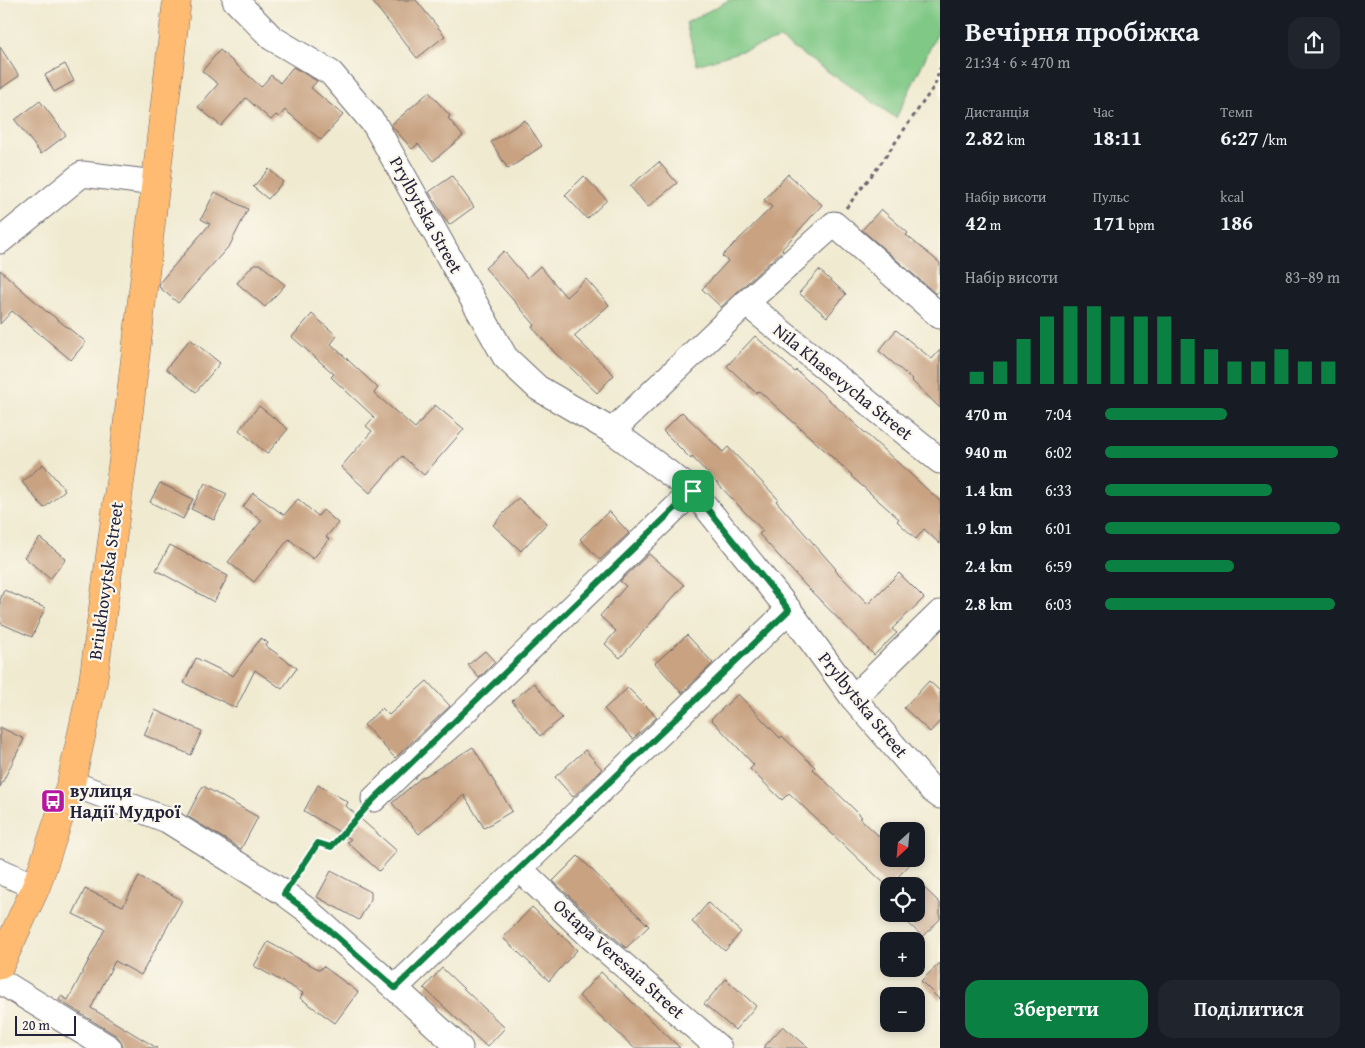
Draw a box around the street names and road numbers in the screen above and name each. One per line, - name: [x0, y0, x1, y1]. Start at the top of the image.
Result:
- street label: Prylbytska Street: [383, 151, 470, 279]
- street label: Nila Khasevycha Street: [768, 317, 920, 447]
- street label: Briukhovytska Street: [81, 500, 130, 662]
- street label: Prylbytska Street: [812, 646, 915, 764]
- street label: Ostapa Veresaia Street: [548, 892, 691, 1025]

